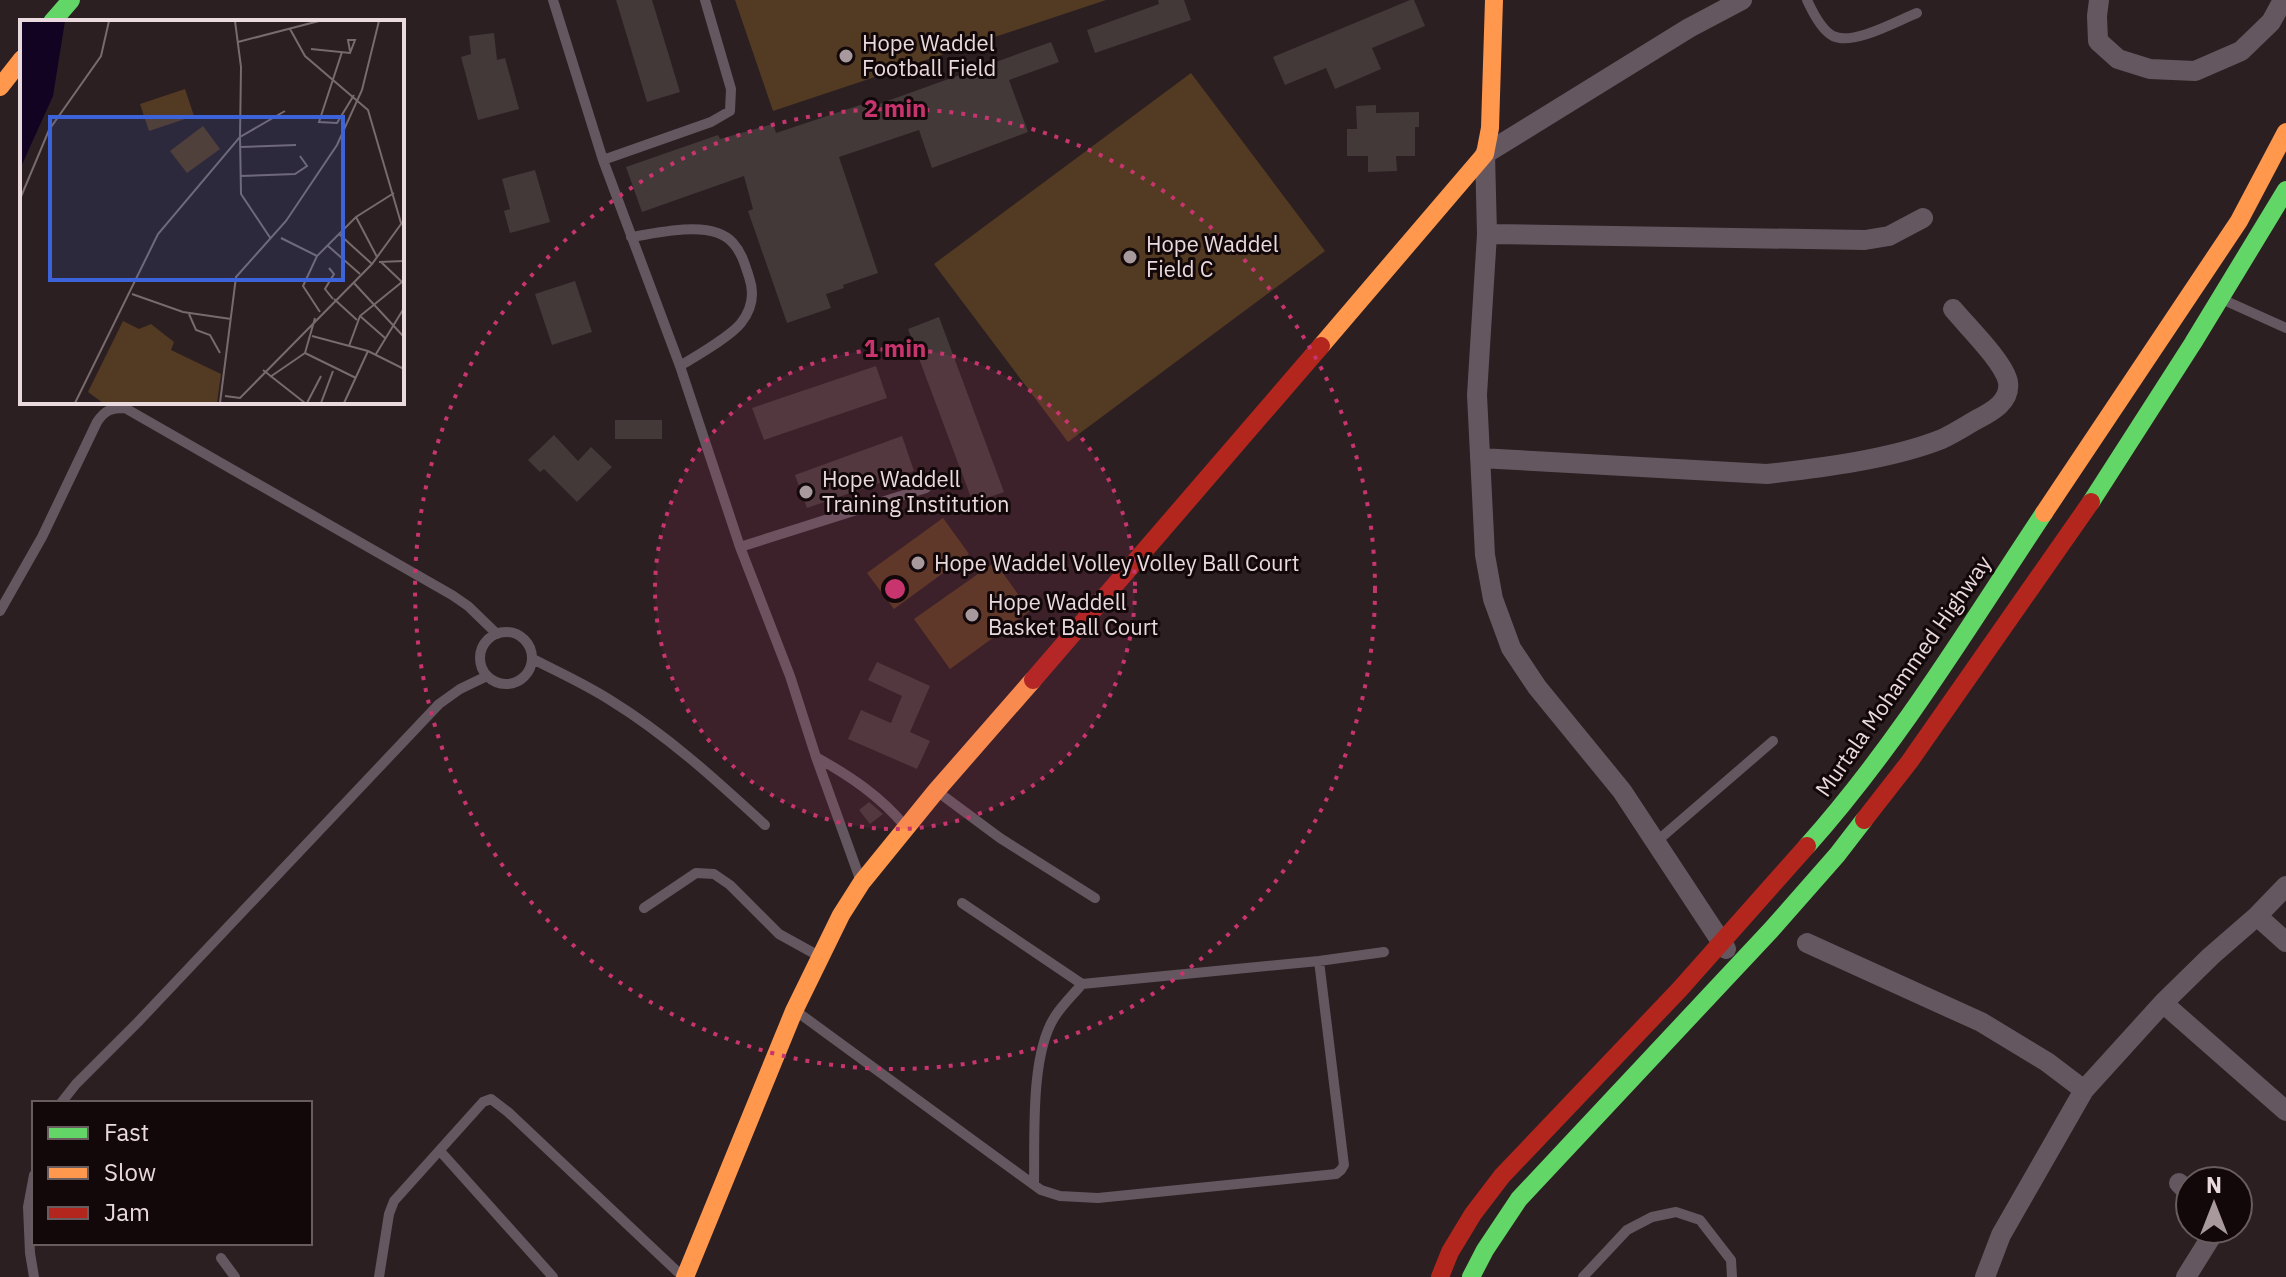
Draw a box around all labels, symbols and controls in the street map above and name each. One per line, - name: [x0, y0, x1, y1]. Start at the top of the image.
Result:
- inset map: [20, 20, 404, 404]
- place label: Hope Waddel Football Field: [862, 28, 996, 82]
- marker: Hope Waddel Football Field: [837, 47, 855, 65]
- text: 2 min: [864, 92, 926, 124]
- place label: Hope Waddel Field C: [1146, 229, 1279, 283]
- marker: Hope Waddel Field C: [1121, 248, 1139, 266]
- text: 1 min: [864, 332, 926, 364]
- place label: Hope Waddell Training Institution: [822, 464, 1009, 518]
- marker: Hope Waddell Training Institution: [797, 483, 815, 501]
- place label: Hope Waddel Volley Volley Ball Court: [934, 548, 1299, 577]
- street label: Murtala Mohammed Highway: [1808, 549, 1997, 802]
- marker: Hope Waddel Volley Volley Ball Court: [909, 554, 927, 572]
- centre of rings: [881, 575, 909, 603]
- place label: Hope Waddell Basket Ball Court: [988, 587, 1159, 641]
- marker: Hope Waddell Basket Ball Court: [963, 606, 981, 624]
- legend: [32, 1101, 312, 1245]
- text: Fast: [104, 1116, 149, 1148]
- text: Slow: [104, 1156, 156, 1188]
- north arrow: [2174, 1165, 2254, 1245]
- text: N: [2206, 1170, 2222, 1199]
- text: Jam: [104, 1196, 150, 1228]

